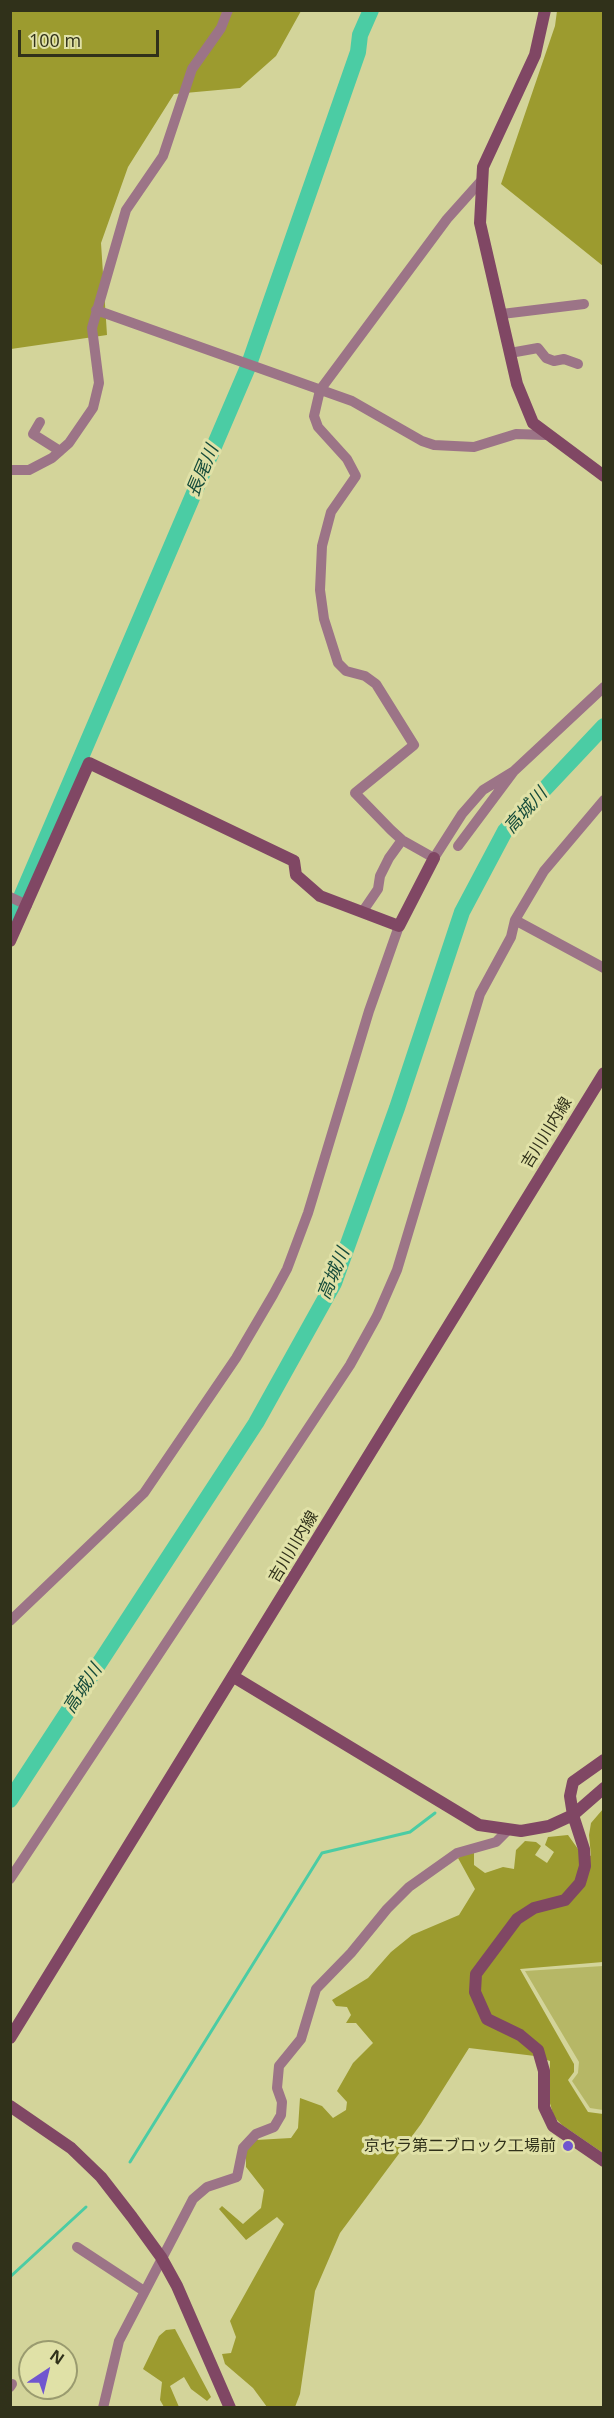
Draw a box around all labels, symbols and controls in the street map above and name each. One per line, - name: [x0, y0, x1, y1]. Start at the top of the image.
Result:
- scale bar: [21, 18, 162, 56]
- text: 100 m: [29, 28, 81, 52]
- water label: 長尾川: [183, 442, 223, 500]
- water label: 高城川: [500, 784, 552, 838]
- street label: 吉川川内線: [518, 1094, 576, 1172]
- water label: 高城川: [314, 1245, 354, 1303]
- street label: 吉川川内線: [265, 1508, 323, 1586]
- water label: 高城川: [59, 1660, 107, 1718]
- place label: 京セラ第二ブロック工場前: [364, 2136, 556, 2156]
- marker: 京セラ第二ブロック工場前: [561, 2139, 575, 2153]
- north arrow: [18, 2340, 78, 2400]
- text: N: [46, 2344, 69, 2370]

